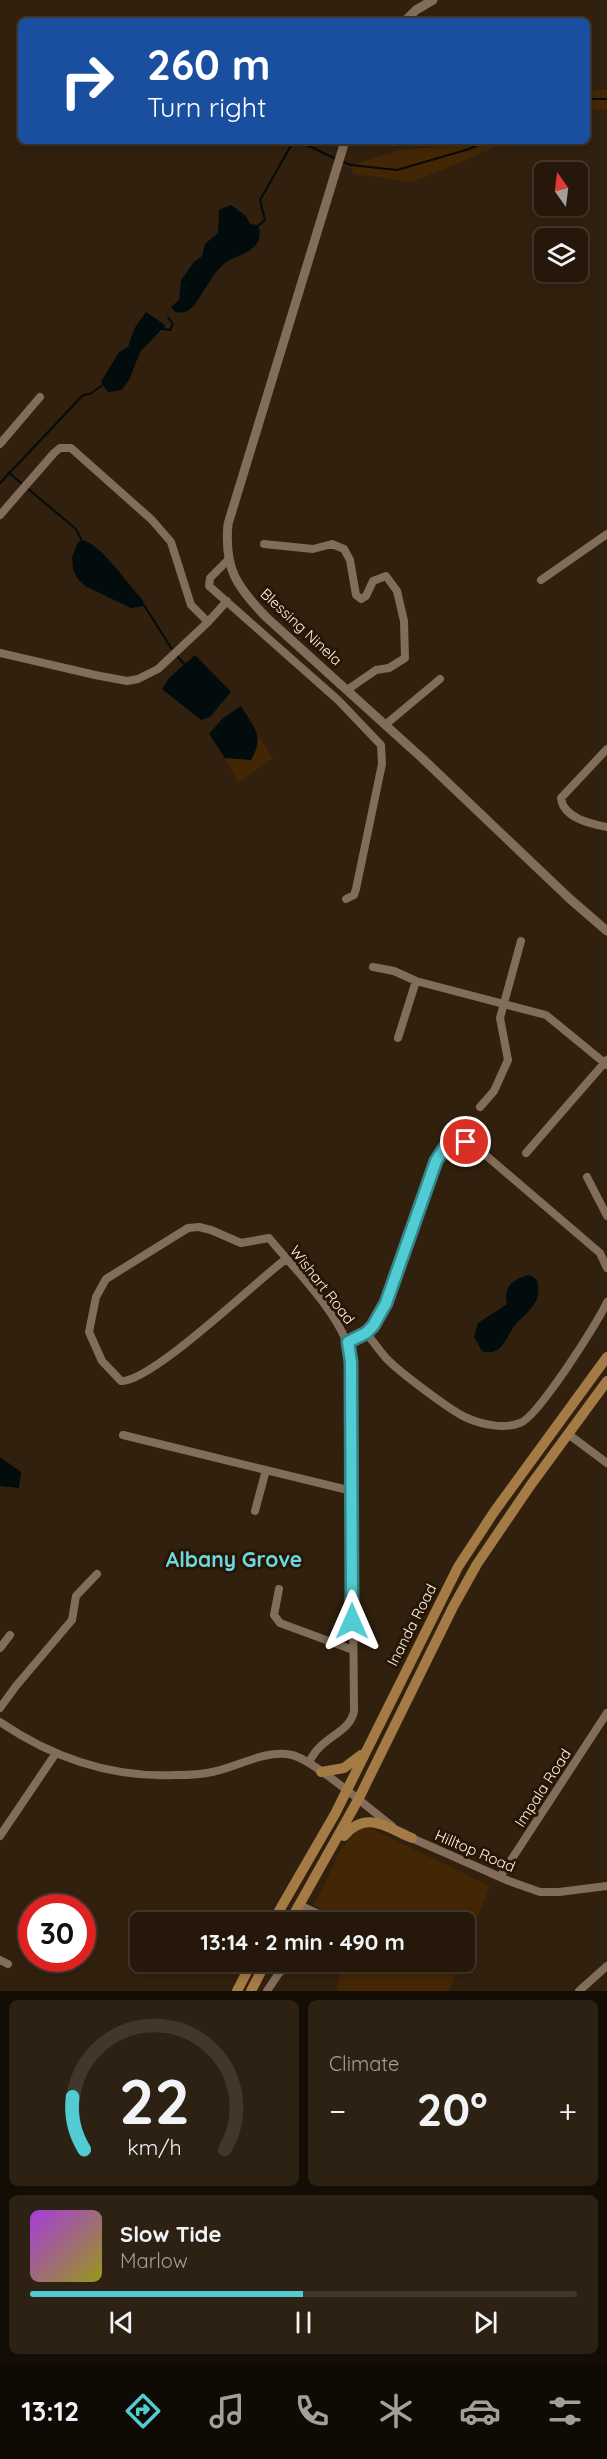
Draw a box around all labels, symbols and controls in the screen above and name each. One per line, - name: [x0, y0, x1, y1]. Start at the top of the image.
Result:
- text: 260 m: [147, 38, 270, 91]
- icon: right: [48, 42, 126, 120]
- text: Turn right: [147, 90, 266, 124]
- north arrow: [534, 162, 588, 216]
- map controls: [534, 162, 588, 282]
- button: layers: [534, 228, 588, 282]
- street label: Blessing Ninela: [257, 584, 346, 669]
- pin: [440, 1116, 491, 1167]
- icon: arrive: [449, 1125, 482, 1158]
- street label: Wishart Road: [286, 1242, 359, 1328]
- district label: Albany Grove: [166, 1546, 302, 1572]
- street label: Inanda Road: [383, 1581, 440, 1669]
- position arrow: [320, 1589, 384, 1653]
- street label: Impala Road: [510, 1745, 575, 1830]
- street label: Hilltop Road: [432, 1825, 518, 1876]
- speed limit sign: 30: [18, 1894, 96, 1972]
- text: 13:14 · 2 min · 490 m: [200, 1928, 405, 1956]
- text: Climate: [329, 2051, 399, 2076]
- text: 22: [118, 2062, 190, 2140]
- text: 20°: [417, 2081, 488, 2137]
- text: −: [329, 2090, 346, 2131]
- text: +: [558, 2090, 577, 2131]
- text: km/h: [127, 2134, 181, 2160]
- text: Slow Tide: [120, 2220, 221, 2248]
- text: Marlow: [120, 2248, 188, 2273]
- icon: previous: [105, 2306, 138, 2339]
- icon: pause: [287, 2306, 320, 2339]
- icon: next: [469, 2306, 502, 2339]
- icon: directions: [122, 2390, 164, 2432]
- icon: music: [206, 2390, 248, 2432]
- icon: phone: [291, 2390, 333, 2432]
- icon: climate: [375, 2390, 417, 2432]
- icon: car: [459, 2390, 501, 2432]
- icon: filters: [544, 2390, 586, 2432]
- text: 13:12: [21, 2394, 79, 2428]

